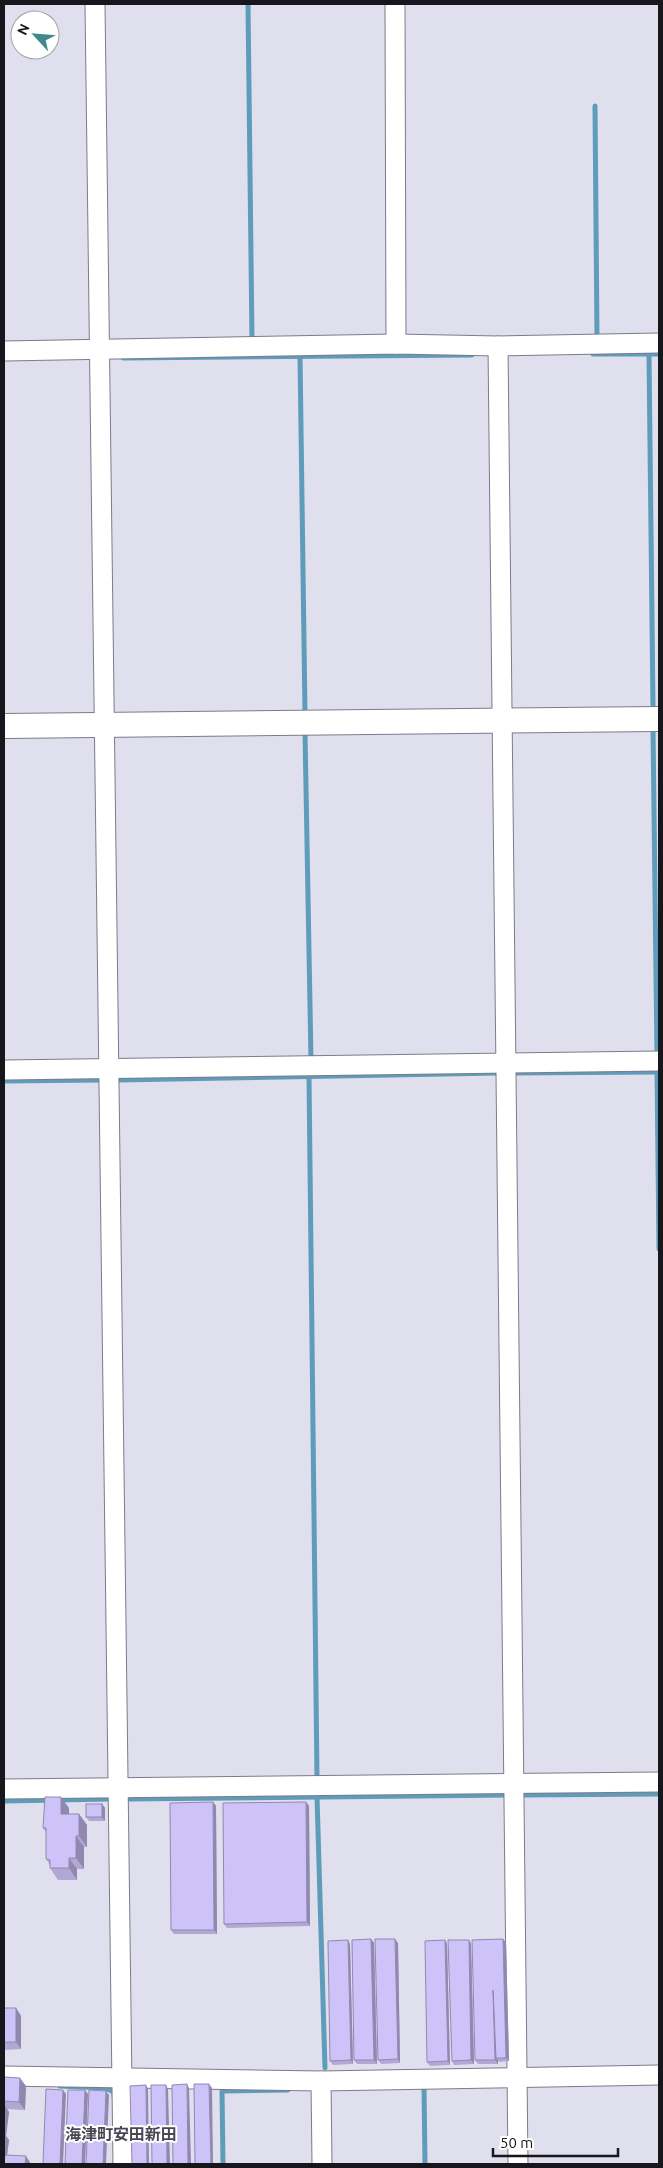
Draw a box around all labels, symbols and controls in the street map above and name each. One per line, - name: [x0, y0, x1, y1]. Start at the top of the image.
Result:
- north arrow: [10, 10, 60, 60]
- text: N: [14, 21, 33, 38]
- district label: 海津町安田新田: [65, 2125, 177, 2143]
- scale bar: [493, 2126, 618, 2158]
- text: 50 m: [500, 2134, 533, 2151]

